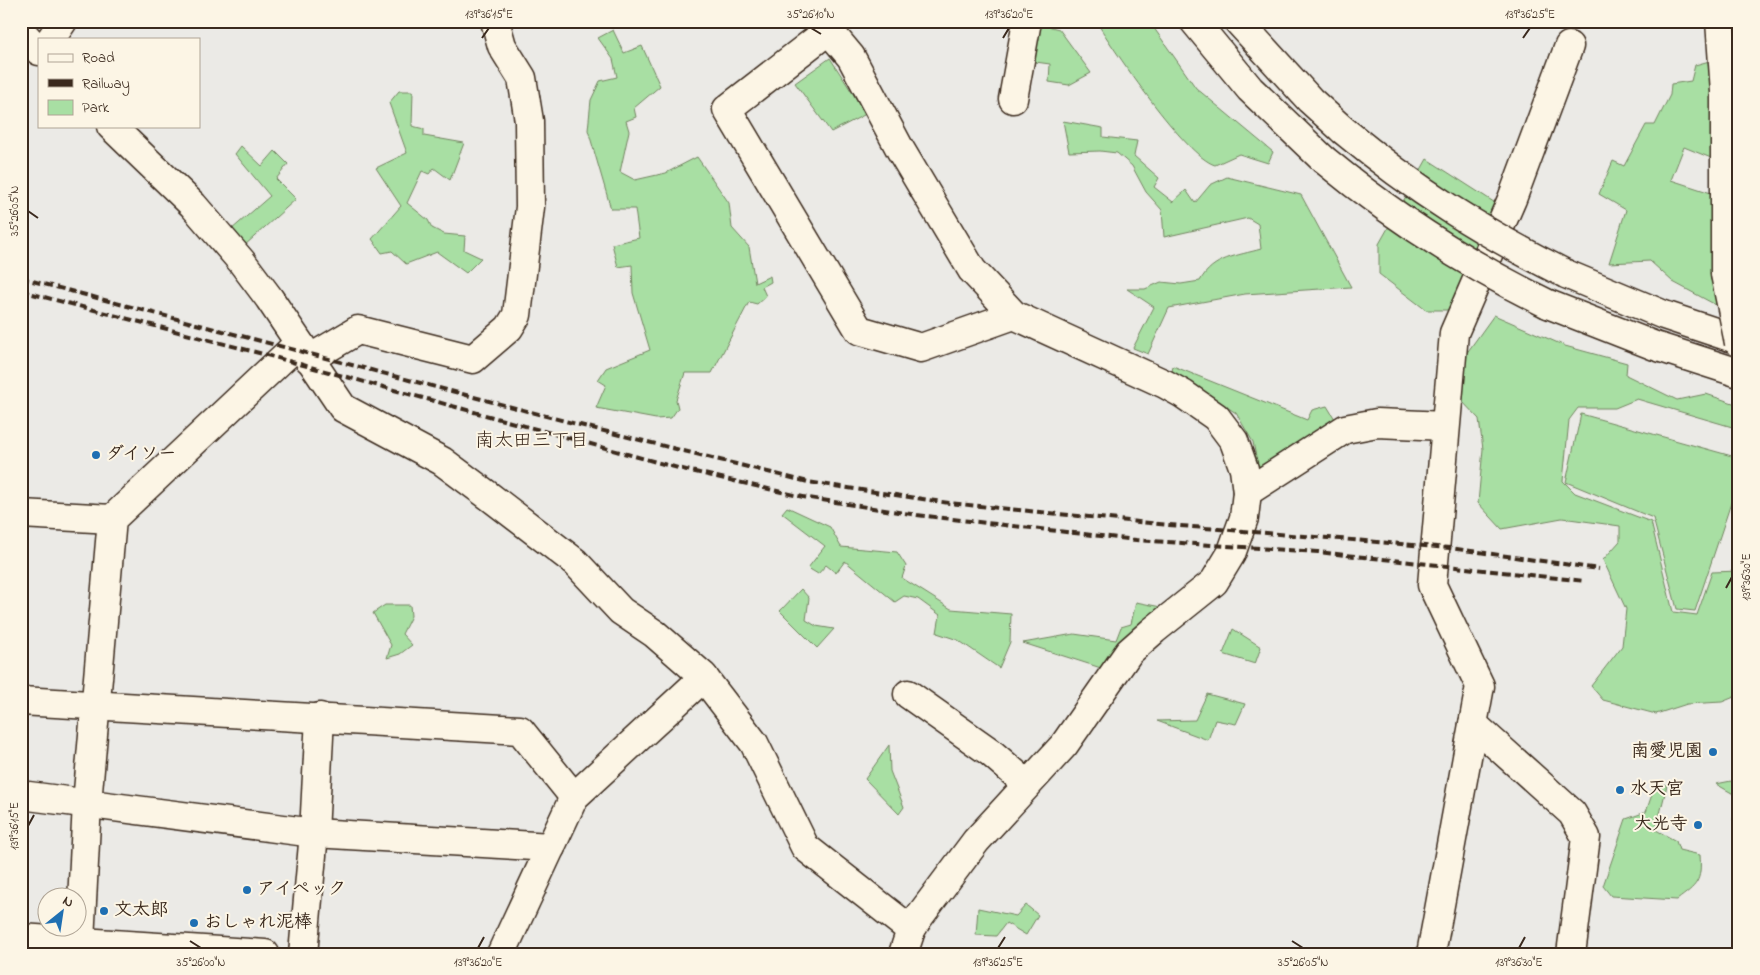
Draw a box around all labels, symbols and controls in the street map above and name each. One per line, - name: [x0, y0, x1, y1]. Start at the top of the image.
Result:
- text: 139°36'15"E: [465, 6, 513, 24]
- text: 35°26'10"N: [787, 6, 835, 24]
- text: 139°36'20"E: [985, 6, 1033, 24]
- text: 139°36'25"E: [1505, 6, 1555, 24]
- legend: [38, 38, 200, 128]
- text: Road: [82, 47, 115, 69]
- text: Railway: [82, 73, 130, 96]
- text: Park: [82, 97, 110, 119]
- text: 35°26'05"N: [6, 186, 24, 236]
- district label: 南太田三丁目: [475, 428, 589, 455]
- place label: ダイソー: [106, 442, 176, 468]
- marker: ダイソー: [90, 449, 102, 461]
- text: 139°36'30"E: [1738, 553, 1756, 601]
- place label: 南愛児園: [1631, 739, 1703, 765]
- marker: 南愛児園: [1707, 746, 1719, 758]
- place label: 水天宮: [1630, 777, 1684, 803]
- marker: 水天宮: [1614, 784, 1626, 796]
- text: 139°36'15"E: [6, 802, 24, 850]
- place label: 大光寺: [1634, 812, 1688, 838]
- marker: 大光寺: [1692, 819, 1704, 831]
- place label: アイペック: [257, 877, 346, 903]
- marker: アイペック: [241, 884, 253, 896]
- north arrow: [38, 888, 88, 938]
- text: N: [58, 891, 77, 913]
- place label: 文太郎: [114, 898, 168, 924]
- marker: 文太郎: [98, 905, 110, 917]
- place label: おしゃれ泥棒: [204, 910, 312, 936]
- marker: おしゃれ泥棒: [188, 917, 200, 929]
- text: 35°26'00"N: [177, 954, 225, 972]
- text: 139°36'20"E: [454, 954, 502, 972]
- text: 139°36'25"E: [973, 954, 1023, 972]
- text: 35°26'05"N: [1278, 954, 1328, 972]
- text: 139°36'30"E: [1495, 954, 1543, 972]

